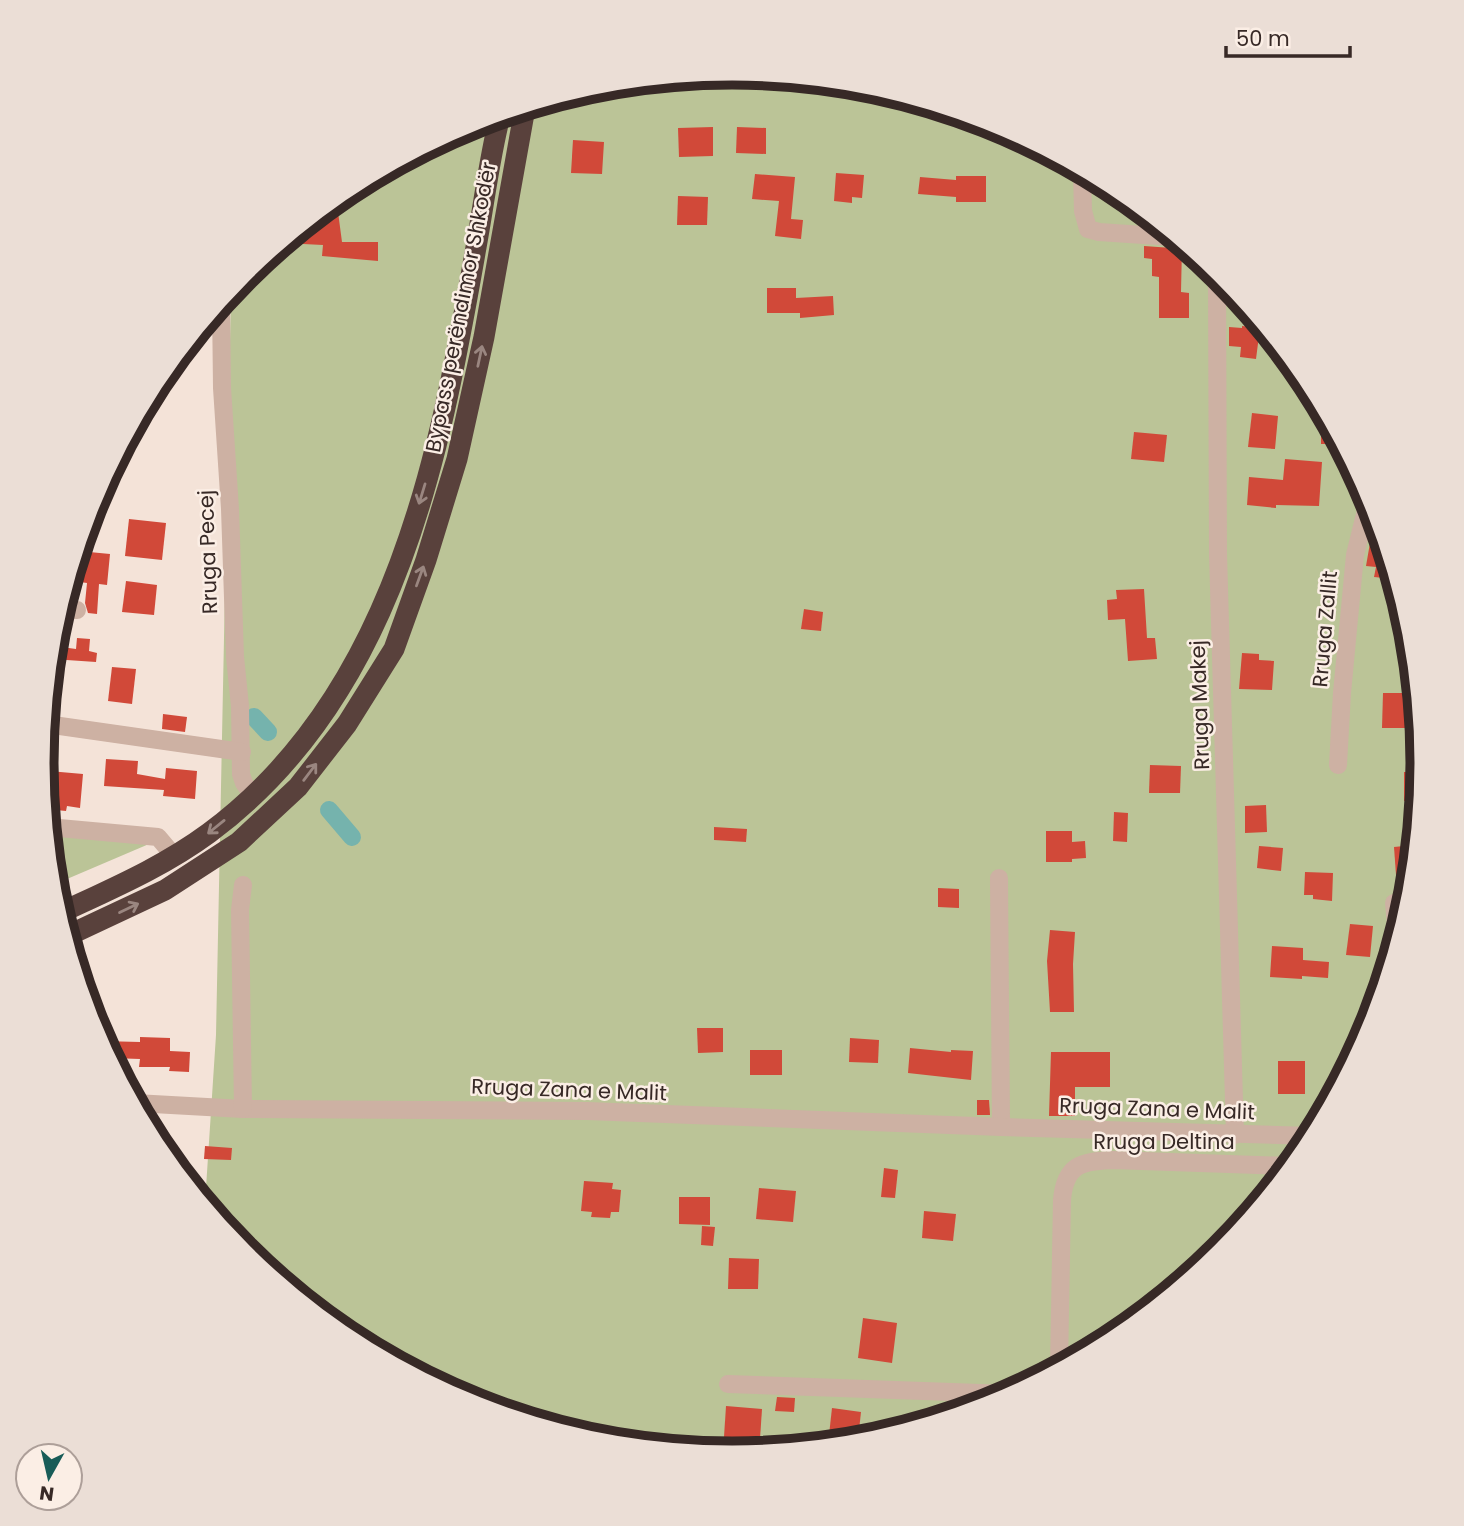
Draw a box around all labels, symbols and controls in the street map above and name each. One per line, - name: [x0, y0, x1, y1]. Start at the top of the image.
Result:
- scale bar: [1226, 14, 1350, 58]
- text: 50 m: [1236, 24, 1290, 53]
- street label: Bypass perëndimor Shkodër: [418, 159, 503, 454]
- one-way arrow: [473, 345, 487, 368]
- one-way arrow: [415, 483, 428, 505]
- street label: Rruga Pecej: [191, 489, 224, 615]
- one-way arrow: [415, 565, 427, 587]
- street label: Rruga Zallit: [1305, 570, 1344, 688]
- street label: Rruga Makej: [1183, 640, 1216, 770]
- one-way arrow: [302, 764, 317, 782]
- one-way arrow: [208, 819, 226, 835]
- one-way arrow: [118, 900, 139, 914]
- street label: Rruga Zana e Malit: [471, 1072, 667, 1107]
- street label: Rruga Zana e Malit: [1059, 1091, 1255, 1126]
- street label: Rruga Deltina: [1093, 1127, 1235, 1156]
- north arrow: [14, 1442, 84, 1512]
- text: N: [38, 1479, 56, 1508]

